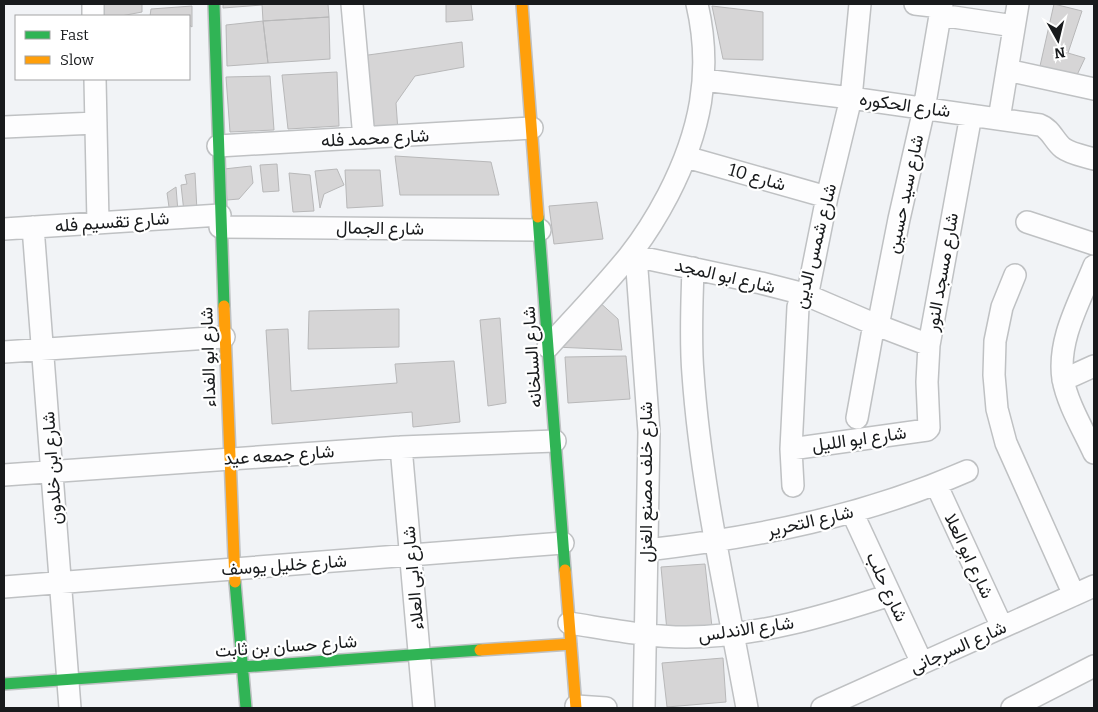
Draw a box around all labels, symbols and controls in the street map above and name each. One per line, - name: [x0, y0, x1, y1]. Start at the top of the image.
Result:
- legend: [15, 15, 190, 80]
- north arrow: [1033, 15, 1083, 65]
- text: Fast: [60, 26, 89, 44]
- text: N: [1053, 43, 1066, 62]
- text: Slow: [60, 51, 95, 69]
- street label: شارع الحكوره: [858, 88, 952, 123]
- street label: شارع محمد فله: [320, 124, 430, 153]
- street label: شارع سيد حسين: [882, 132, 929, 256]
- street label: شارع 10: [725, 158, 788, 197]
- street label: شارع شمس الدين: [789, 181, 842, 311]
- street label: شارع تقسيم فله: [54, 207, 170, 238]
- street label: شارع مسجد النور: [921, 211, 964, 334]
- street label: شارع الجمال: [336, 216, 424, 241]
- street label: شارع ابو المجد: [672, 254, 777, 299]
- street label: شارع ابو الفداء: [195, 306, 222, 407]
- street label: شارع السلخانه: [517, 306, 548, 408]
- street label: شارع خلف مصنع الغزل: [635, 401, 658, 563]
- street label: شارع ابن خلدون: [37, 411, 68, 525]
- street label: شارع ابو الليل: [810, 421, 908, 458]
- street label: شارع جمعه عيد: [223, 440, 335, 471]
- street label: شارع التحرير: [764, 500, 856, 543]
- street label: شارع ابو العلا: [939, 510, 998, 602]
- street label: شارع ابى العلاء: [398, 525, 429, 631]
- street label: شارع حلب: [860, 549, 913, 626]
- street label: شارع خليل يوسف: [220, 550, 348, 581]
- street label: شارع الاندلس: [697, 611, 795, 648]
- street label: شارع السرجانى: [906, 616, 1010, 679]
- street label: شارع حسان بن ثابت: [214, 630, 358, 663]

